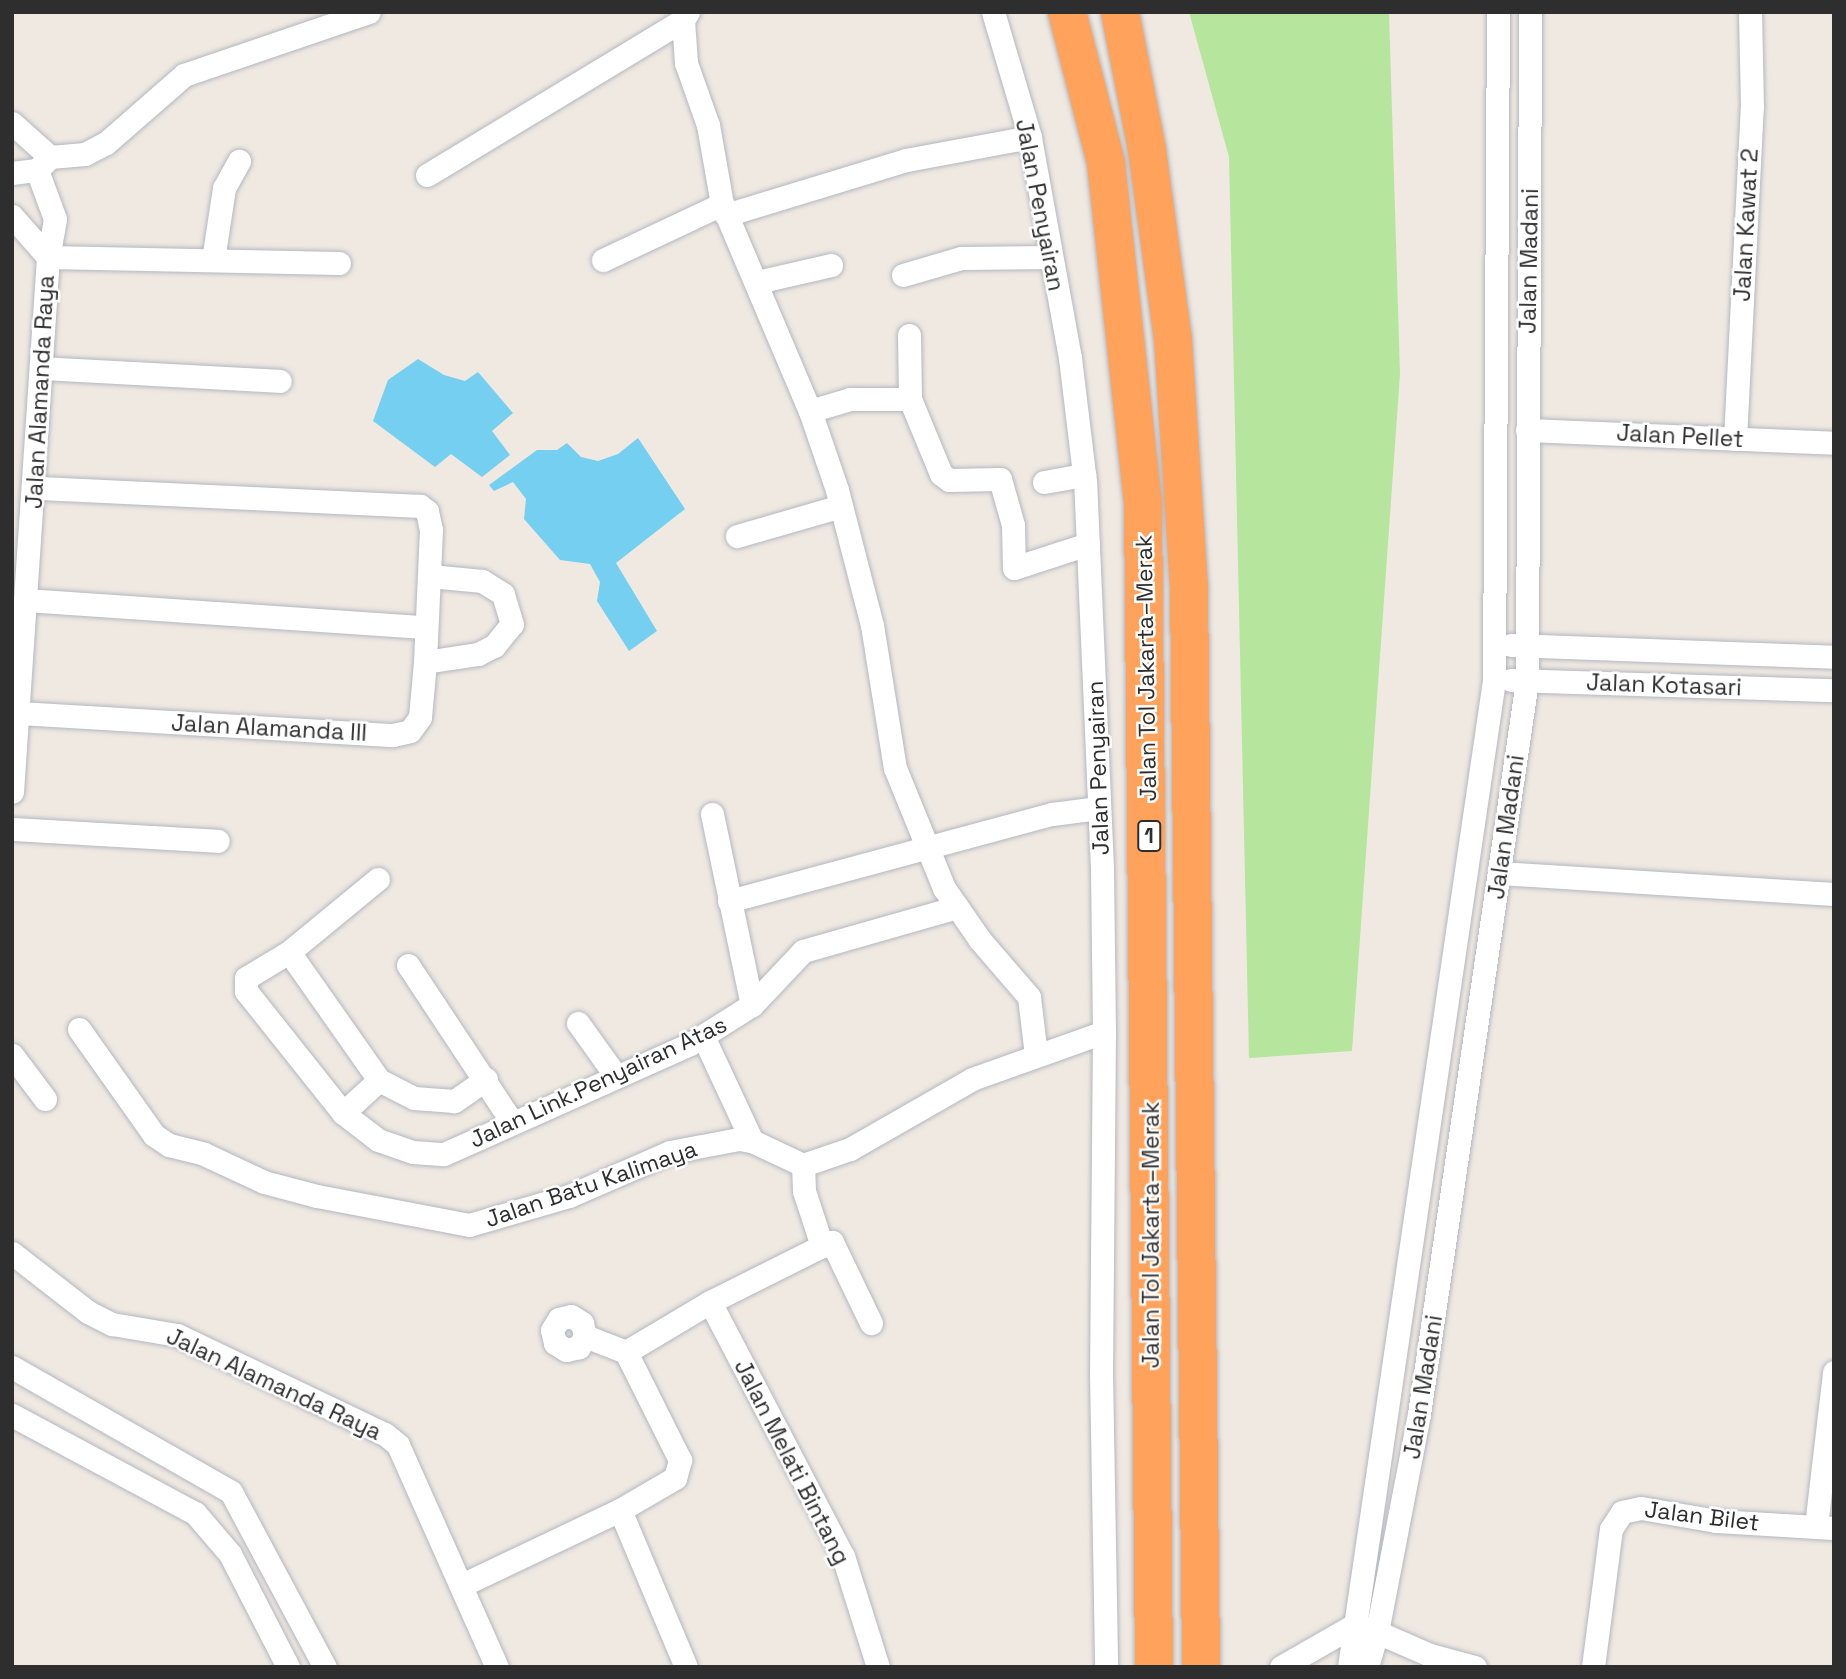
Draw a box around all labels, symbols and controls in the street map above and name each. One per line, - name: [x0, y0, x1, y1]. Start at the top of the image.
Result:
- street label: Jalan Penyairan: [1010, 117, 1070, 293]
- street label: Jalan Kawat 2: [1728, 148, 1764, 302]
- street label: Jalan Madani: [1514, 188, 1544, 334]
- street label: Jalan Alamanda Raya: [20, 274, 60, 510]
- street label: Jalan Pellet: [1616, 419, 1744, 453]
- street label: Jalan Tol Jakarta–Merak: [1130, 534, 1162, 802]
- street label: Jalan Kotasari: [1586, 668, 1742, 702]
- street label: Jalan Penyairan: [1081, 680, 1115, 856]
- street label: Jalan Alamanda III: [170, 709, 368, 747]
- street label: Jalan Madani: [1482, 753, 1530, 901]
- road number: 1: [1137, 818, 1161, 854]
- street label: Jalan Link.Penyairan Atas: [465, 1010, 731, 1154]
- street label: Jalan Tol Jakarta–Merak: [1137, 1101, 1165, 1369]
- street label: Jalan Batu Kalimaya: [482, 1135, 700, 1233]
- street label: Jalan Madani: [1398, 1313, 1448, 1461]
- street label: Jalan Alamanda Raya: [162, 1322, 386, 1446]
- street label: Jalan Melati Bintang: [728, 1355, 856, 1569]
- street label: Jalan Bilet: [1643, 1495, 1761, 1537]

